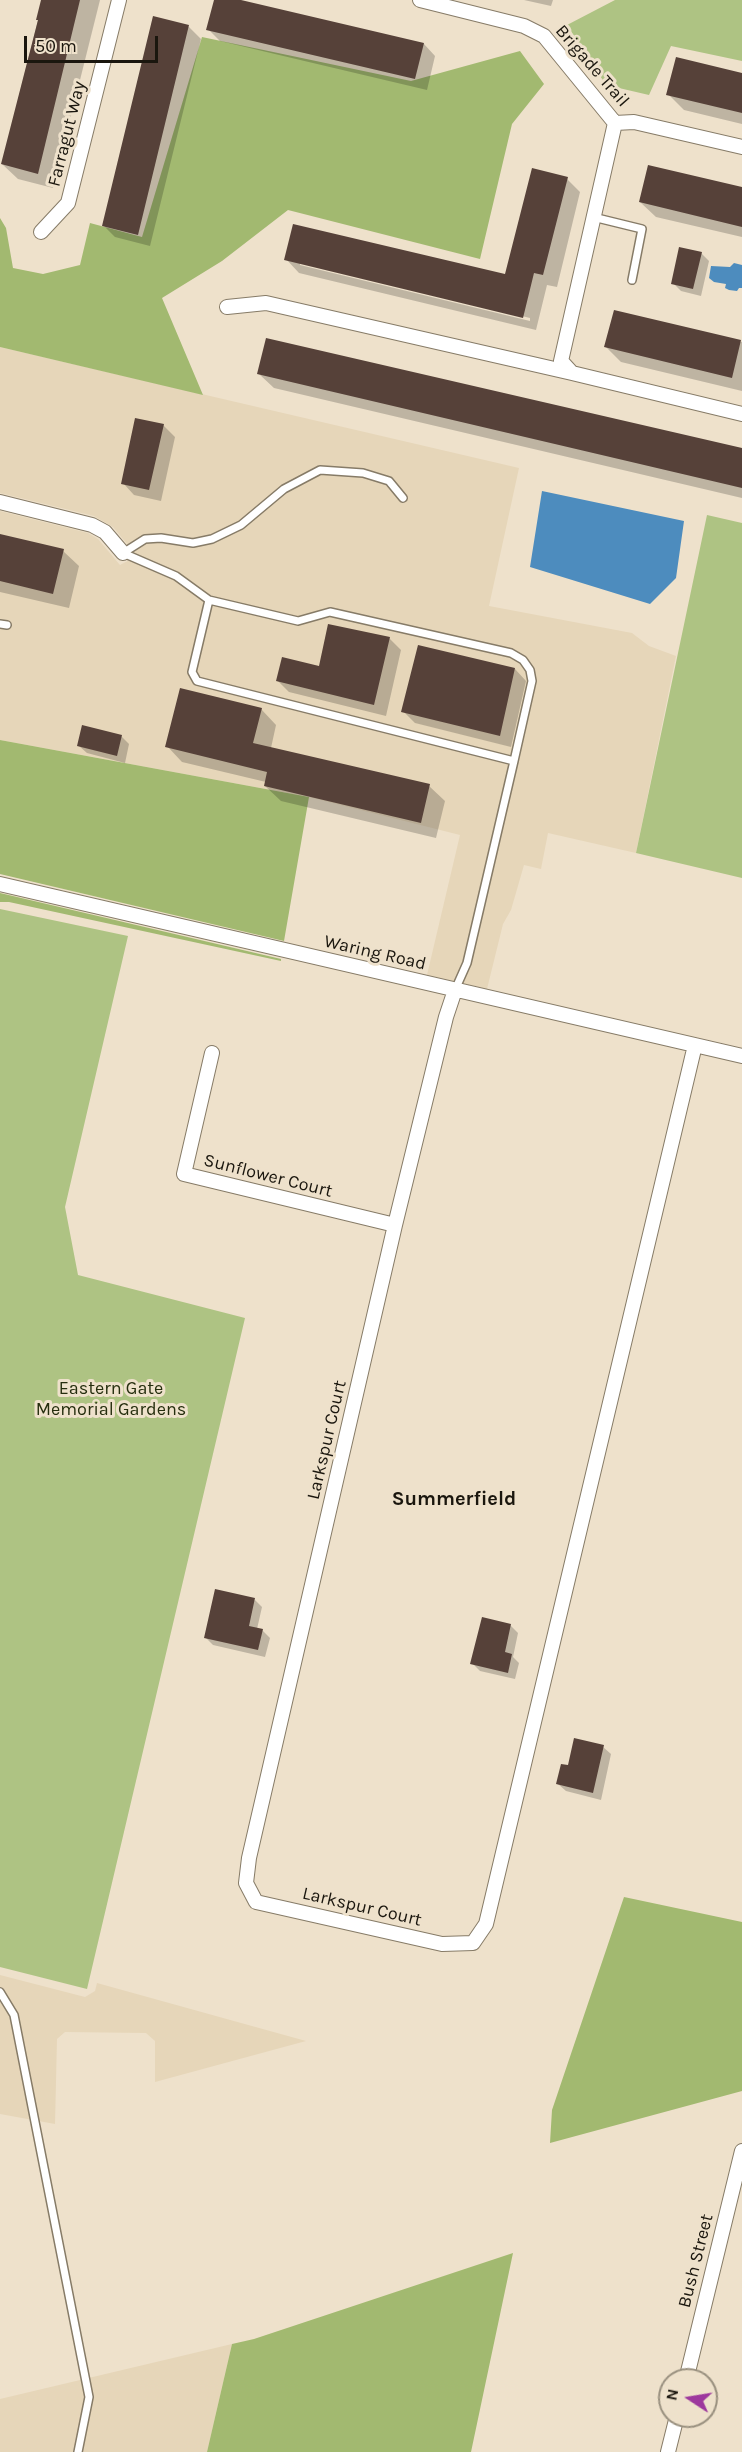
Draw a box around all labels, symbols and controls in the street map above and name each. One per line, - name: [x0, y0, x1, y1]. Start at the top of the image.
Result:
- street label: Brigade Trail: [550, 20, 634, 112]
- scale bar: [27, 24, 160, 62]
- text: 50 m: [35, 35, 77, 57]
- street label: Farragut Way: [43, 79, 91, 189]
- street label: Waring Road: [322, 931, 428, 975]
- street label: Sunflower Court: [201, 1150, 335, 1202]
- park label: Eastern Gate Memorial Gardens: [36, 1378, 186, 1420]
- street label: Larkspur Court: [303, 1378, 351, 1502]
- district label: Summerfield: [392, 1487, 516, 1511]
- street label: Larkspur Court: [300, 1883, 424, 1931]
- street label: Bush Street: [674, 2212, 718, 2310]
- north arrow: [658, 2368, 718, 2428]
- text: N: [661, 2387, 682, 2402]

